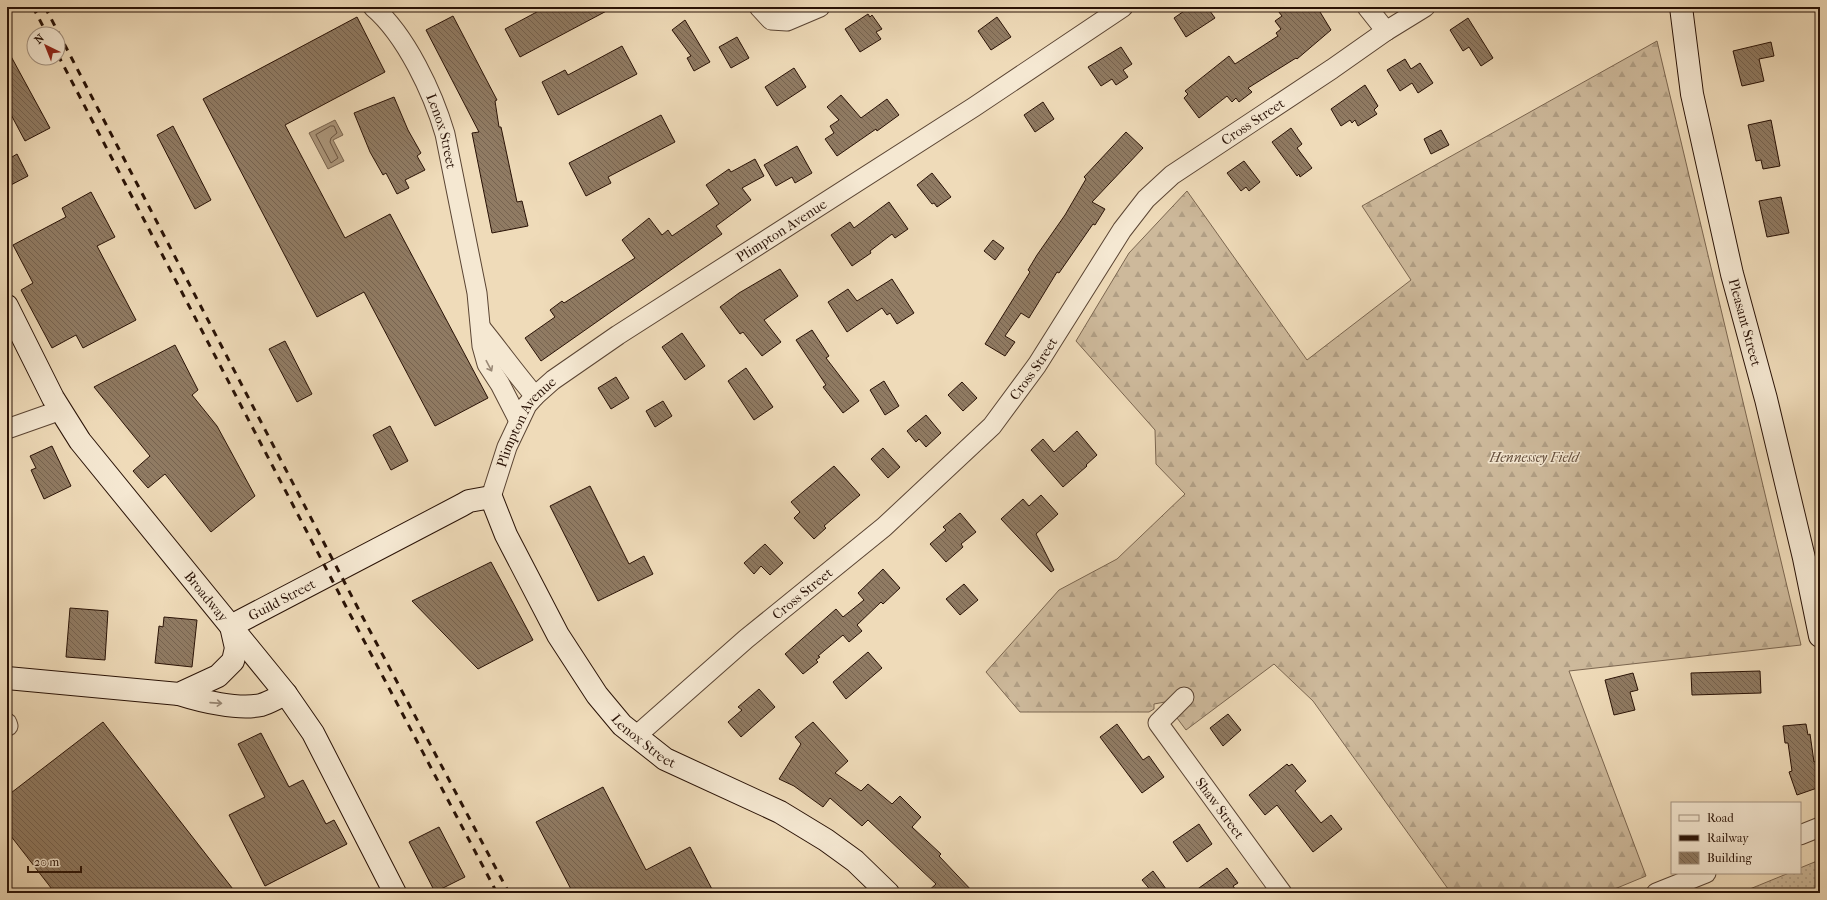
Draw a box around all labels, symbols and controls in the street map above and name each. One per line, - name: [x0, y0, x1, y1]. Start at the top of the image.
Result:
- north arrow: [26, 26, 66, 66]
- text: N: [32, 31, 47, 47]
- street label: Lenox Street: [423, 91, 460, 170]
- street label: Cross Street: [1218, 94, 1288, 149]
- street label: Plimpton Avenue: [733, 195, 830, 266]
- street label: Pleasant Street: [1725, 276, 1765, 368]
- street label: Cross Street: [1006, 334, 1061, 403]
- one-way arrow: [486, 360, 494, 372]
- street label: Plimpton Avenue: [493, 373, 559, 469]
- park label: Hennessey Field: [1488, 449, 1581, 466]
- street label: Cross Street: [769, 564, 836, 623]
- street label: Broadway: [181, 568, 232, 625]
- street label: Guild Street: [245, 575, 318, 624]
- one-way arrow: [209, 700, 222, 707]
- street label: Lenox Street: [608, 710, 678, 771]
- street label: Shaw Street: [1192, 774, 1248, 842]
- legend: [1671, 802, 1801, 874]
- text: Road: [1707, 811, 1734, 825]
- text: Railway: [1707, 831, 1749, 845]
- scale bar: [28, 848, 81, 874]
- text: Building: [1707, 851, 1752, 865]
- text: 20 m: [34, 855, 59, 869]

